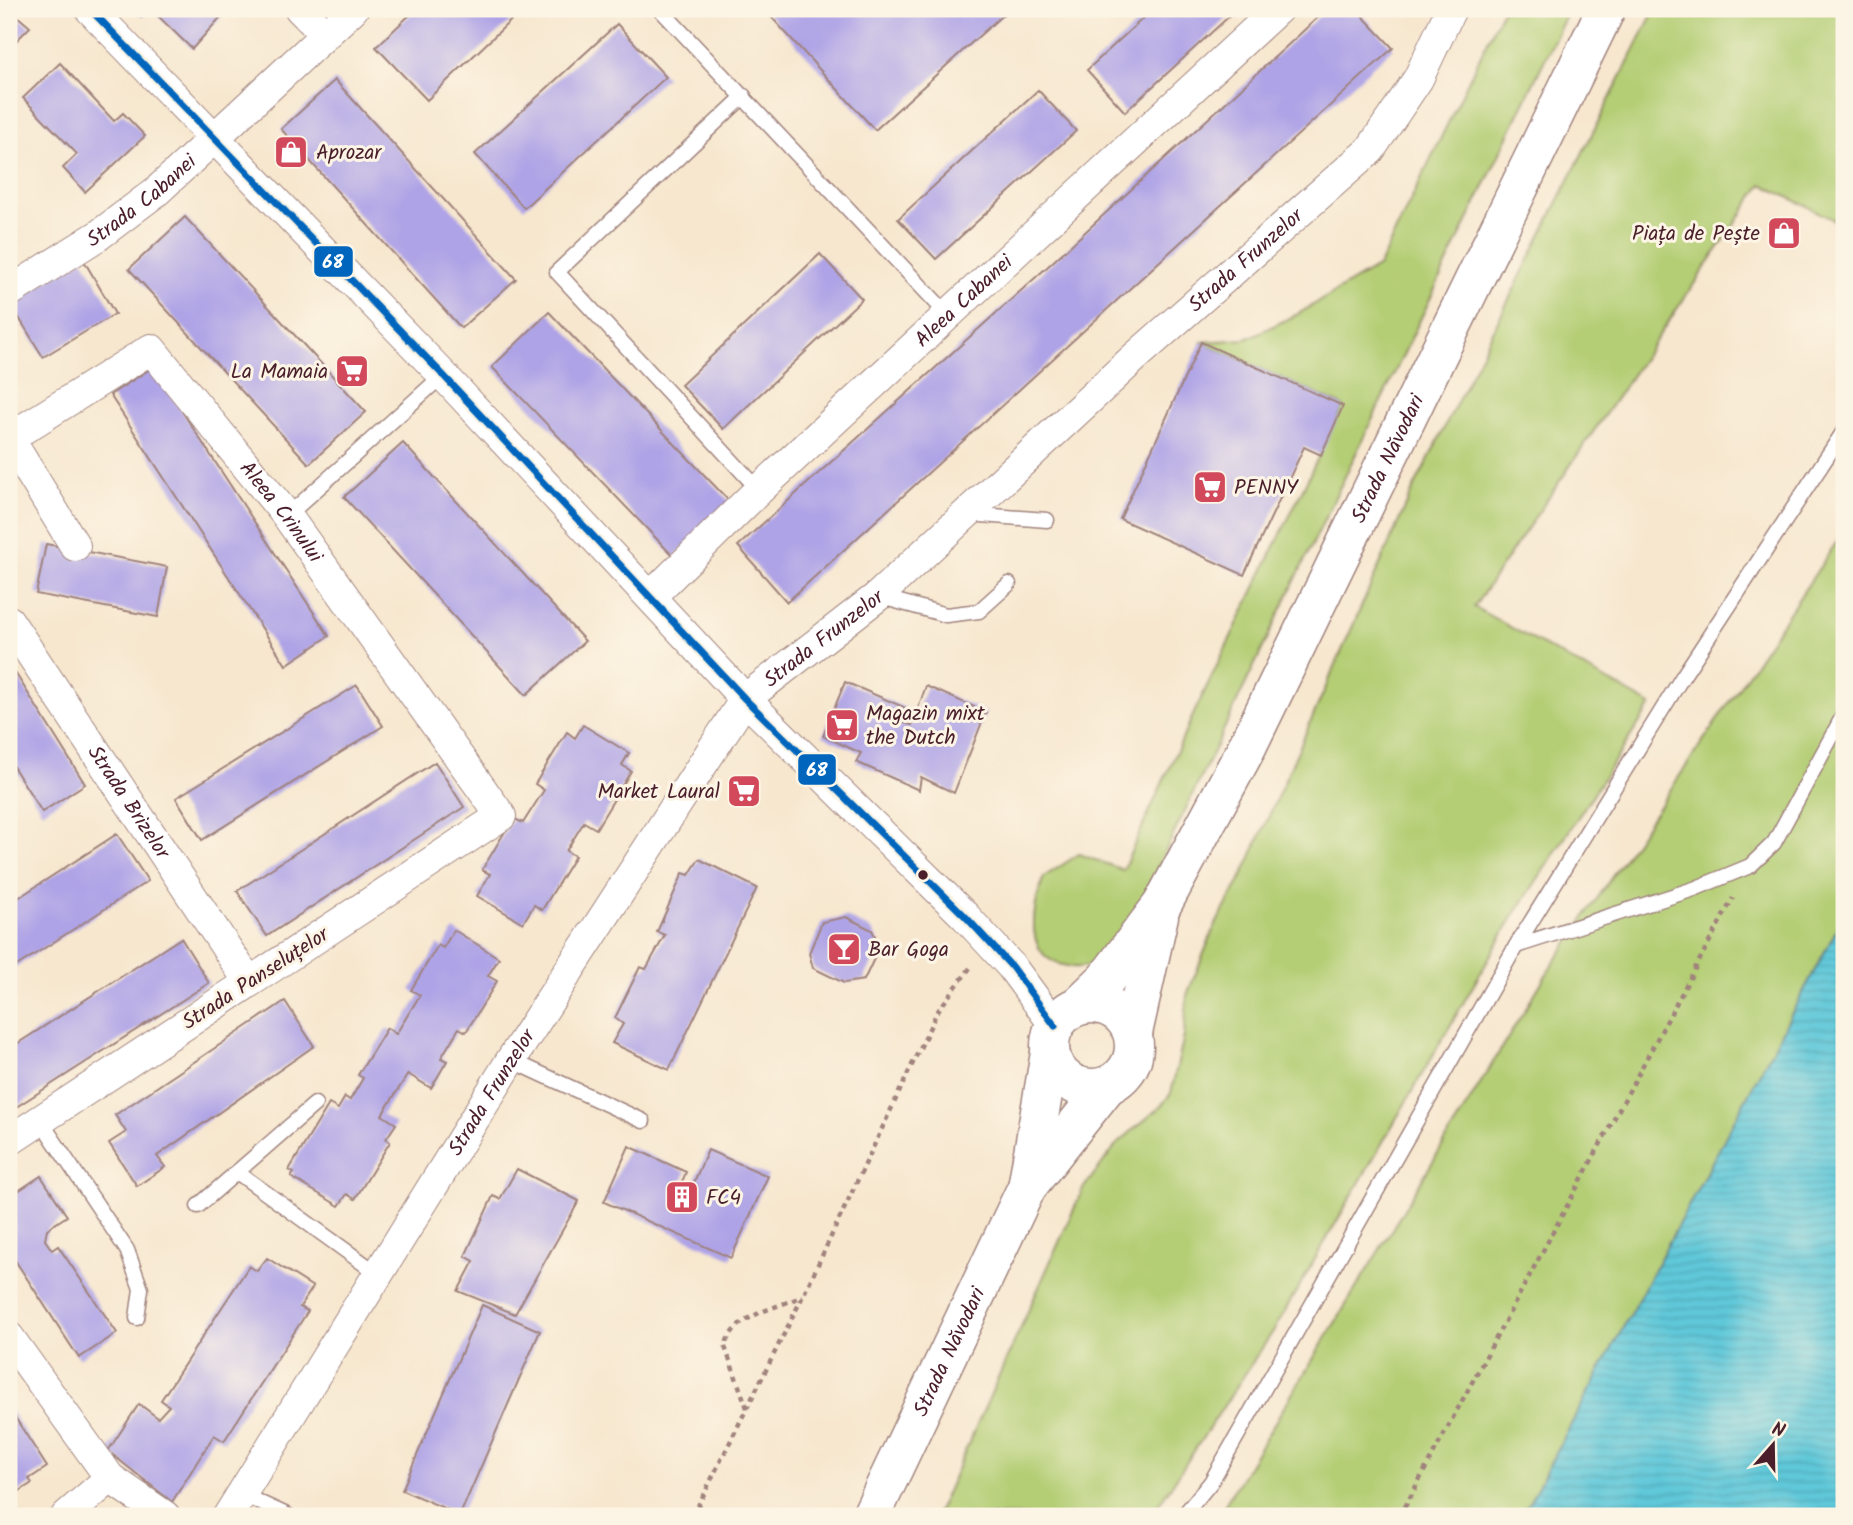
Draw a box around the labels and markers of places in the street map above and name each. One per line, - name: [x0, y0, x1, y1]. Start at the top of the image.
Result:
- shop icon: Aprozar: [272, 133, 310, 171]
- place label: Aprozar: [316, 137, 382, 170]
- shop icon: Piața de Pește: [1765, 214, 1803, 252]
- place label: Piața de Pește: [1632, 218, 1761, 251]
- supermarket icon: La Mamaia: [333, 352, 371, 390]
- place label: La Mamaia: [230, 356, 328, 389]
- supermarket icon: PENNY: [1191, 468, 1229, 506]
- place label: PENNY: [1234, 472, 1299, 505]
- place label: Magazin mixt the Dutch: [866, 698, 986, 755]
- supermarket icon: Magazin mixt the Dutch: [823, 706, 861, 744]
- supermarket icon: Market Laural: [725, 772, 763, 810]
- place label: Market Laural: [597, 776, 720, 809]
- unlabelled marker: [916, 868, 930, 882]
- bar icon: Bar Goga: [825, 930, 863, 968]
- place label: Bar Goga: [868, 934, 949, 967]
- building icon: FC4: [663, 1178, 701, 1216]
- place label: FC4: [706, 1182, 741, 1215]

